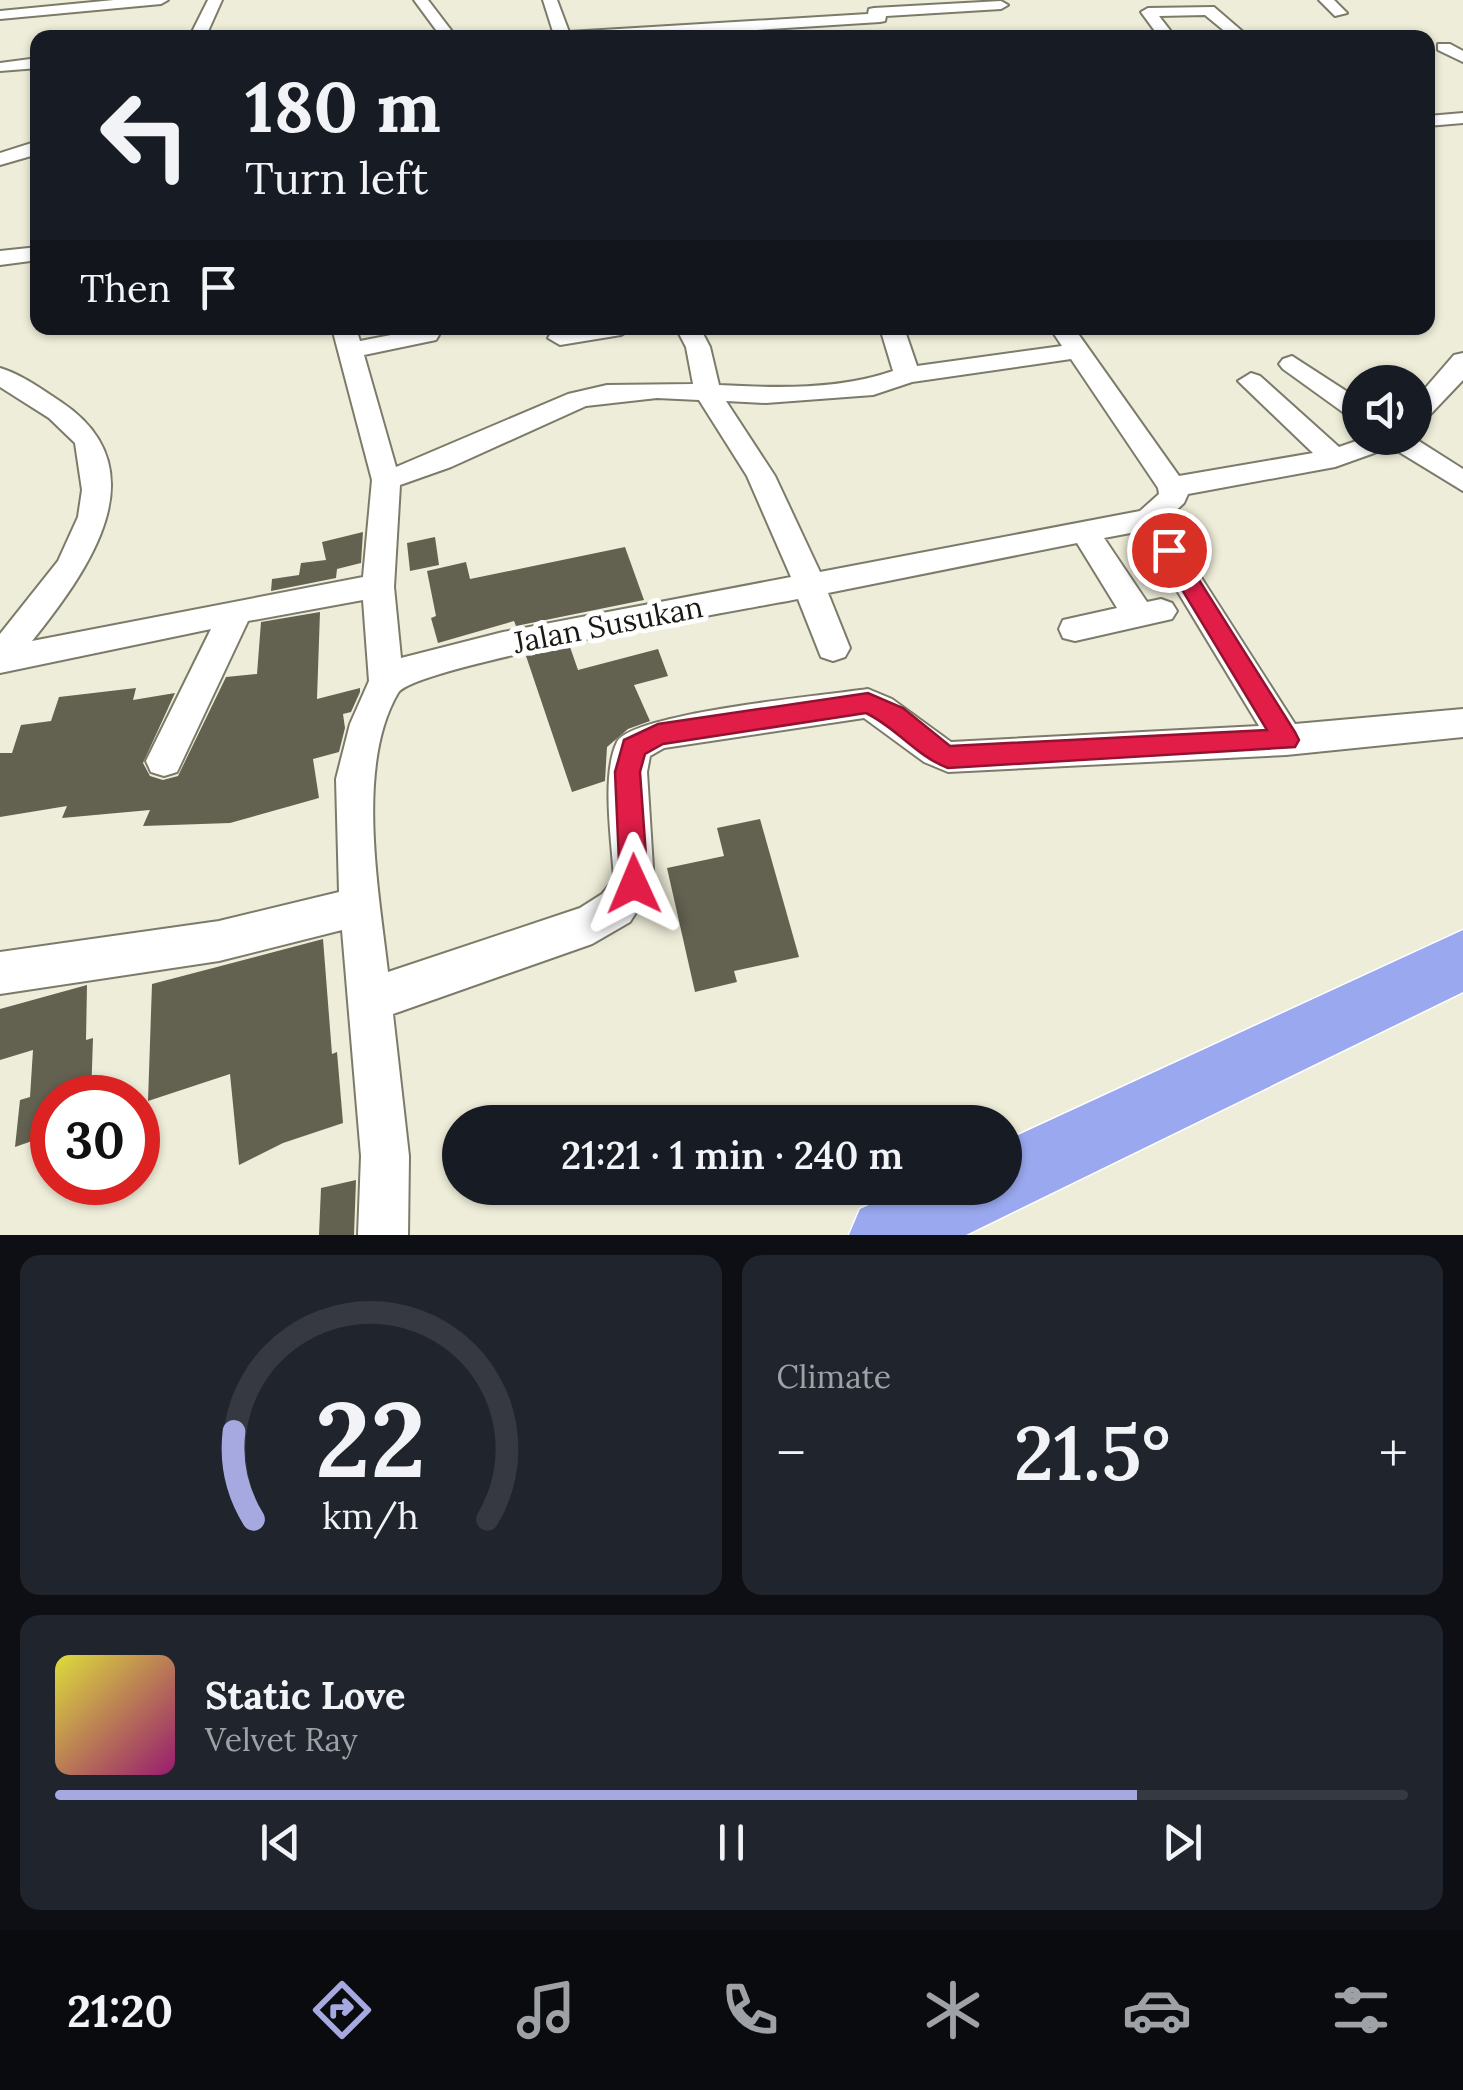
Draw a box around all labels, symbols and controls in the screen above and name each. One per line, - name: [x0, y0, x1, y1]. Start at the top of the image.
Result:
- text: 180 m: [245, 62, 441, 151]
- icon: left: [80, 70, 210, 200]
- text: Turn left: [245, 149, 428, 206]
- icon: arrive: [191, 260, 246, 315]
- text: Then: [80, 264, 171, 312]
- map controls: [1342, 365, 1432, 455]
- button: sound: [1342, 365, 1432, 455]
- pin: [1127, 508, 1212, 593]
- icon: arrive: [1142, 523, 1197, 578]
- street label: Jalan Susukan: [509, 587, 706, 661]
- position arrow: [582, 832, 686, 936]
- speed limit sign: 30: [30, 1075, 160, 1205]
- text: 21:21 · 1 min · 240 m: [561, 1131, 903, 1179]
- text: Climate: [777, 1356, 891, 1397]
- text: 22: [315, 1372, 426, 1505]
- text: 21.5°: [1014, 1405, 1171, 1501]
- text: −: [777, 1418, 806, 1488]
- text: +: [1379, 1418, 1408, 1488]
- text: km/h: [322, 1493, 419, 1539]
- text: Static Love: [205, 1671, 405, 1719]
- text: Velvet Ray: [205, 1719, 358, 1760]
- icon: previous: [253, 1815, 308, 1870]
- icon: pause: [704, 1815, 759, 1870]
- icon: next: [1155, 1815, 1210, 1870]
- icon: directions: [307, 1975, 377, 2045]
- icon: music: [511, 1975, 581, 2045]
- icon: phone: [715, 1975, 785, 2045]
- icon: climate: [918, 1975, 988, 2045]
- icon: car: [1122, 1975, 1192, 2045]
- icon: filters: [1326, 1975, 1396, 2045]
- text: 21:20: [67, 1982, 173, 2039]

